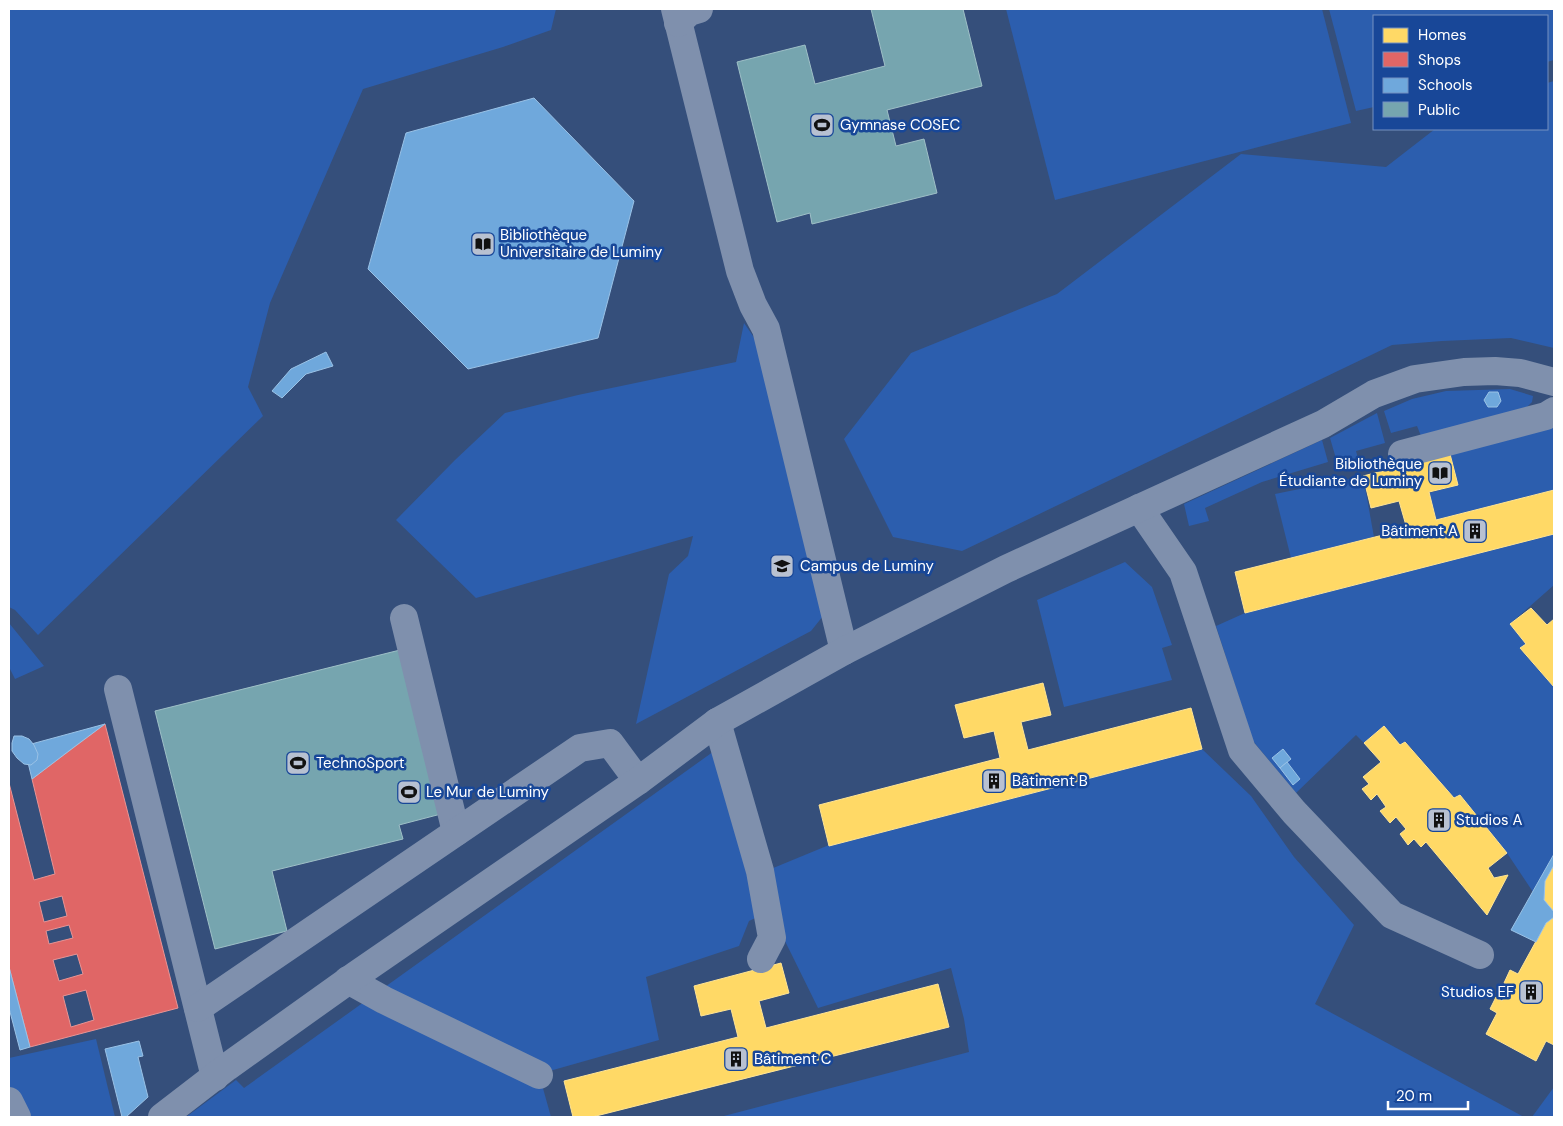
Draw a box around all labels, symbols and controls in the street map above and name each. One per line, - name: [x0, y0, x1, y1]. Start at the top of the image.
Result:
- legend: [1373, 15, 1548, 130]
- text: Homes: [1418, 25, 1467, 45]
- text: Shops: [1418, 50, 1461, 70]
- text: Schools: [1418, 75, 1473, 95]
- text: Public: [1418, 100, 1460, 120]
- sports icon: Gymnase COSEC: [809, 112, 835, 138]
- place label: Gymnase COSEC: [840, 115, 960, 135]
- place label: Bibliothèque Universitaire de Luminy: [500, 225, 663, 262]
- library icon: Bibliothèque Universitaire de Luminy: [470, 231, 496, 257]
- place label: Bibliothèque Étudiante de Luminy: [1279, 454, 1423, 491]
- library icon: Bibliothèque Étudiante de Luminy: [1427, 460, 1453, 486]
- building icon: Bâtiment A: [1462, 518, 1488, 544]
- place label: Bâtiment A: [1381, 521, 1458, 541]
- school or university icon: Campus de Luminy: [769, 553, 795, 579]
- place label: Campus de Luminy: [800, 556, 935, 576]
- sports icon: TechnoSport: [285, 750, 311, 776]
- place label: TechnoSport: [316, 753, 405, 773]
- building icon: Bâtiment B: [981, 768, 1007, 794]
- place label: Bâtiment B: [1012, 771, 1088, 791]
- sports icon: Le Mur de Luminy: [396, 779, 422, 805]
- place label: Le Mur de Luminy: [426, 782, 550, 802]
- building icon: Studios A: [1426, 807, 1452, 833]
- place label: Studios A: [1456, 810, 1523, 830]
- building icon: Studios EF: [1518, 979, 1544, 1005]
- place label: Studios EF: [1441, 982, 1514, 1002]
- building icon: Bâtiment C: [723, 1046, 749, 1072]
- place label: Bâtiment C: [754, 1049, 832, 1069]
- scale bar: [1388, 1078, 1468, 1110]
- text: 20 m: [1396, 1086, 1432, 1106]

